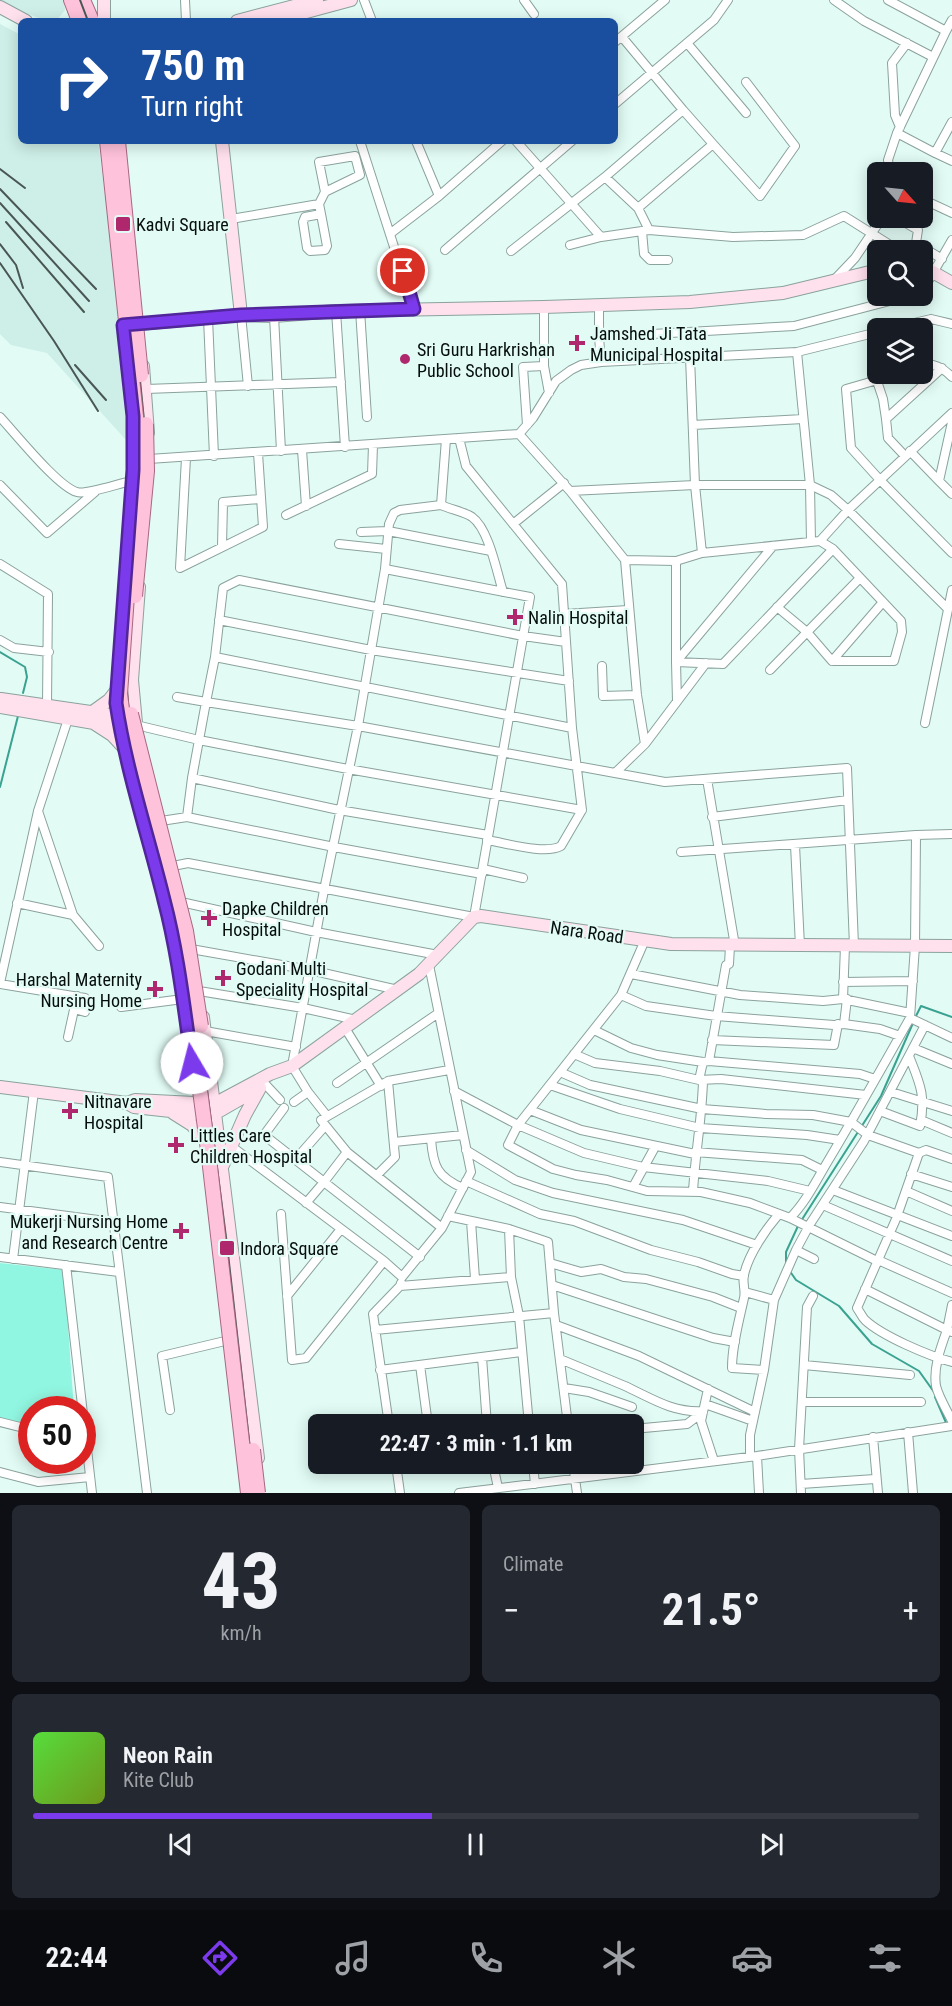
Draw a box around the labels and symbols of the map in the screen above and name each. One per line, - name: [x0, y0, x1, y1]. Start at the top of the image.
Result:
- north arrow: [867, 162, 933, 228]
- place label: Kadvi Square: [136, 214, 229, 235]
- marker: Kadvi Square: [114, 215, 132, 233]
- pin: [377, 245, 428, 296]
- place label: Jamshed Ji Tata Municipal Hospital: [590, 323, 723, 365]
- marker: Jamshed Ji Tata Municipal Hospital: [568, 334, 586, 352]
- place label: Sri Guru Harkrishan Public School: [417, 339, 555, 381]
- marker: Sri Guru Harkrishan Public School: [398, 352, 412, 366]
- place label: Nalin Hospital: [528, 607, 628, 628]
- marker: Nalin Hospital: [506, 608, 524, 626]
- place label: Dapke Children Hospital: [222, 898, 329, 940]
- marker: Dapke Children Hospital: [200, 909, 218, 927]
- street label: Nara Road: [549, 916, 625, 948]
- place label: Godani Multi Speciality Hospital: [236, 958, 368, 1000]
- place label: Harshal Maternity Nursing Home: [16, 969, 142, 1011]
- marker: Godani Multi Speciality Hospital: [214, 969, 232, 987]
- marker: Harshal Maternity Nursing Home: [146, 980, 164, 998]
- position arrow: [160, 1031, 224, 1095]
- place label: Nitnavare Hospital: [84, 1091, 152, 1133]
- marker: Nitnavare Hospital: [61, 1102, 79, 1120]
- place label: Littles Care Children Hospital: [190, 1125, 312, 1167]
- marker: Littles Care Children Hospital: [167, 1136, 185, 1154]
- place label: Mukerji Nursing Home and Research Centre: [10, 1211, 168, 1253]
- marker: Mukerji Nursing Home and Research Centre: [172, 1222, 190, 1240]
- place label: Indora Square: [240, 1238, 339, 1259]
- marker: Indora Square: [218, 1239, 236, 1257]
- speed limit sign: 50: [18, 1396, 96, 1474]

